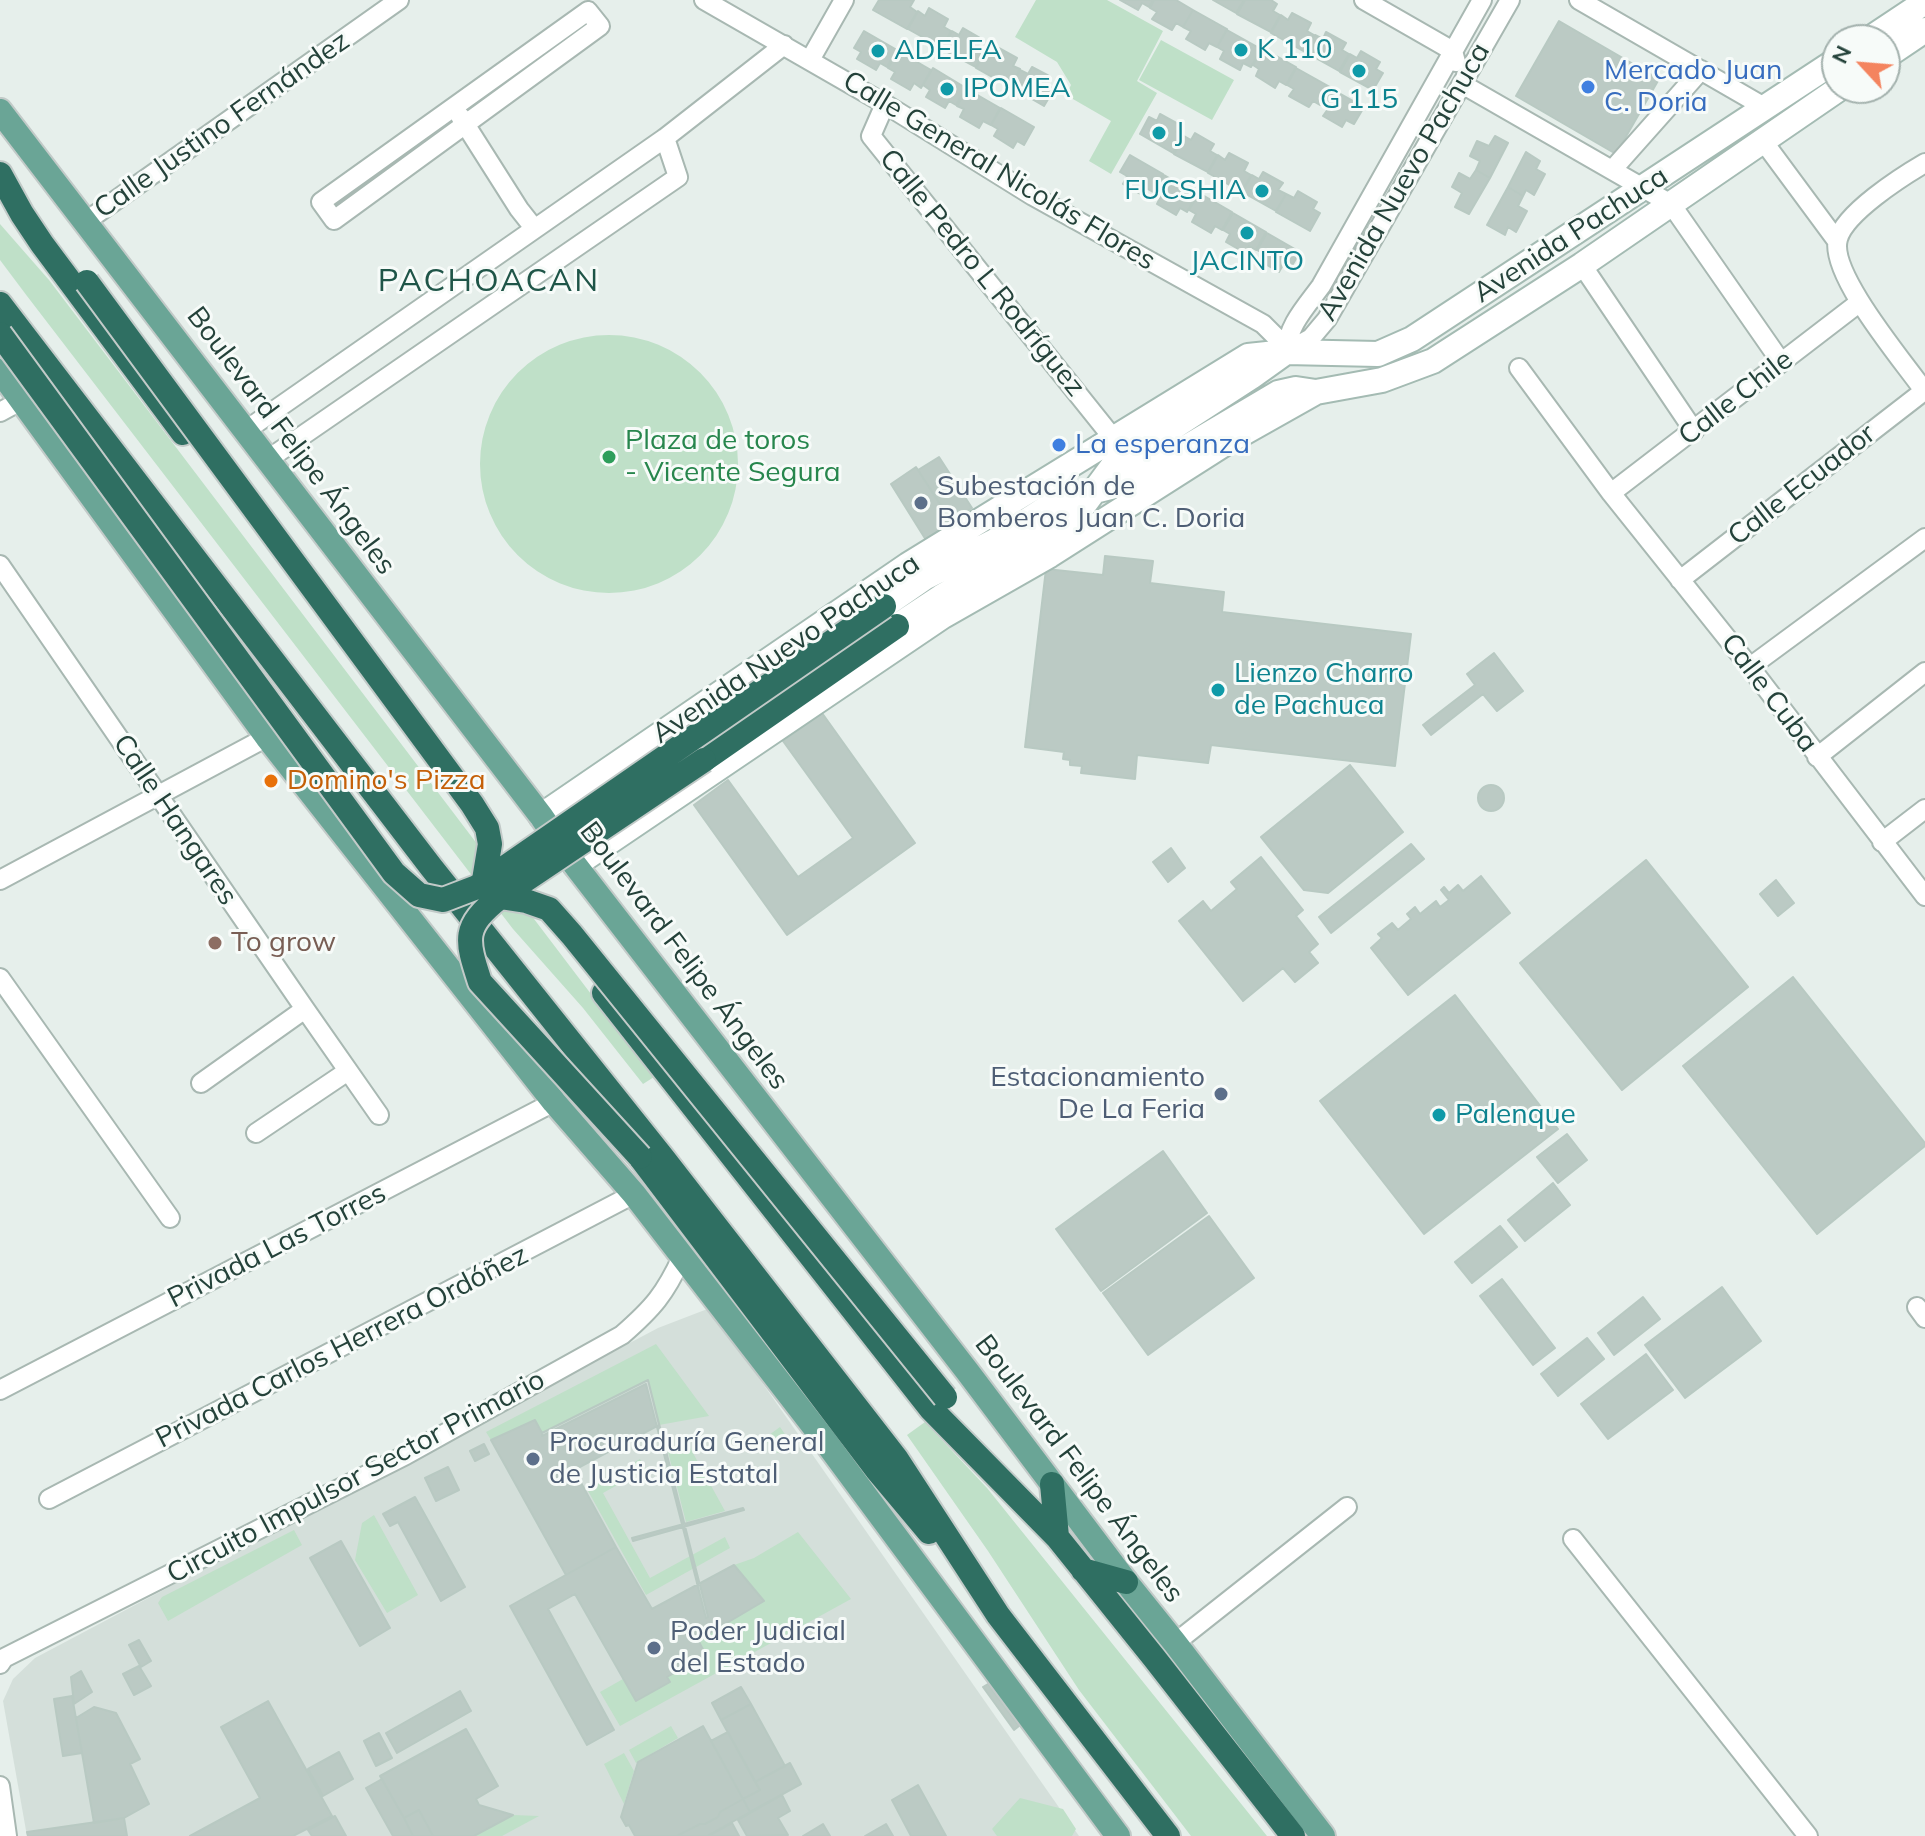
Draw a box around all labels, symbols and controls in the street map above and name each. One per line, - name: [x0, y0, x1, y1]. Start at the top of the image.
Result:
- street label: Calle Justino Fernández: [88, 24, 356, 226]
- north arrow: [1821, 24, 1901, 104]
- place label: K 110: [1257, 33, 1332, 67]
- place label: ADELFA: [894, 34, 1002, 68]
- street label: Avenida Nuevo Pachuca: [1311, 37, 1497, 327]
- marker: K 110: [1232, 41, 1250, 59]
- text: N: [1825, 41, 1857, 68]
- marker: ADELFA: [869, 42, 887, 60]
- place label: Mercado Juan C. Doria: [1604, 54, 1782, 120]
- marker: G 115: [1350, 62, 1368, 80]
- street label: Calle General Nicolás Flores: [837, 64, 1161, 278]
- place label: IPOMEA: [963, 72, 1071, 106]
- marker: Mercado Juan C. Doria: [1579, 78, 1597, 96]
- marker: IPOMEA: [938, 80, 956, 98]
- place label: G 115: [1320, 83, 1398, 117]
- place label: J: [1175, 116, 1184, 150]
- marker: J: [1150, 124, 1168, 142]
- street label: Calle Pedro L Rodríguez: [872, 143, 1092, 403]
- street label: Avenida Pachuca: [1467, 160, 1675, 310]
- place label: FUCSHIA: [1124, 174, 1246, 208]
- marker: FUCSHIA: [1253, 182, 1271, 200]
- marker: JACINTO: [1238, 224, 1256, 242]
- place label: JACINTO: [1190, 245, 1304, 279]
- district label: PACHOACAN: [378, 262, 600, 300]
- street label: Boulevard Felipe Ángeles: [179, 301, 403, 581]
- street label: Calle Chile: [1672, 343, 1800, 453]
- street label: Calle Ecuador: [1722, 417, 1882, 553]
- place label: Plaza de toros - Vicente Segura: [625, 424, 840, 490]
- place label: La esperanza: [1075, 428, 1250, 462]
- marker: La esperanza: [1050, 436, 1068, 454]
- marker: Plaza de toros - Vicente Segura: [600, 448, 618, 466]
- place label: Subestación de Bomberos Juan C. Doria: [937, 470, 1245, 536]
- marker: Subestación de Bomberos Juan C. Doria: [912, 494, 930, 512]
- street label: Avenida Nuevo Pachuca: [646, 547, 926, 751]
- street label: Calle Cuba: [1713, 627, 1825, 759]
- place label: Lienzo Charro de Pachuca: [1234, 657, 1414, 723]
- marker: Lienzo Charro de Pachuca: [1209, 681, 1227, 699]
- street label: Calle Hangares: [105, 728, 245, 912]
- place label: Domino's Pizza: [287, 764, 486, 798]
- marker: Domino's Pizza: [262, 772, 280, 790]
- street label: Boulevard Felipe Ángeles: [572, 816, 796, 1096]
- place label: To grow: [231, 926, 336, 960]
- marker: To grow: [206, 934, 224, 952]
- place label: Estacionamiento De La Feria: [990, 1061, 1205, 1127]
- marker: Estacionamiento De La Feria: [1212, 1085, 1230, 1103]
- place label: Palenque: [1455, 1098, 1576, 1132]
- marker: Palenque: [1430, 1106, 1448, 1124]
- street label: Privada Las Torres: [162, 1176, 392, 1316]
- street label: Privada Carlos Herrera Ordóñez: [150, 1238, 534, 1456]
- street label: Boulevard Felipe Ángeles: [967, 1329, 1191, 1609]
- street label: Circuito Impulsor Sector Primario: [161, 1363, 551, 1591]
- place label: Procuraduría General de Justicia Estatal: [549, 1426, 824, 1492]
- marker: Procuraduría General de Justicia Estatal: [524, 1450, 542, 1468]
- place label: Poder Judicial del Estado: [670, 1615, 846, 1681]
- marker: Poder Judicial del Estado: [645, 1639, 663, 1657]

